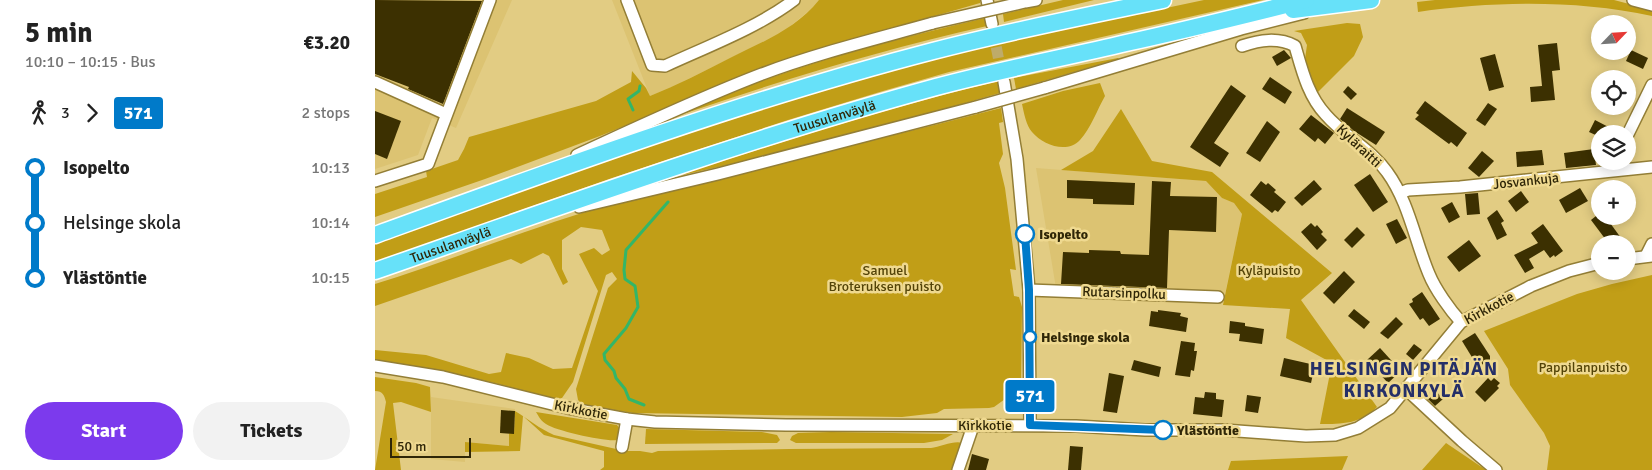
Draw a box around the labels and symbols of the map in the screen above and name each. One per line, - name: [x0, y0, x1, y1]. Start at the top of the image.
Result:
- north arrow: [1591, 15, 1636, 60]
- street label: Tuusulanväylä: [792, 96, 878, 137]
- street label: Kyläraitti: [1333, 121, 1385, 171]
- street label: Josvankuja: [1492, 169, 1560, 193]
- street label: Tuusulanväylä: [408, 223, 493, 267]
- marker: Isopelto: [1015, 224, 1035, 244]
- place label: Isopelto: [1039, 226, 1088, 243]
- park label: Samuel Broteruksen puisto: [829, 262, 941, 295]
- park label: Kyläpuisto: [1238, 262, 1300, 279]
- street label: Rutarsinpolku: [1082, 283, 1166, 303]
- street label: Kirkkotie: [1461, 288, 1517, 328]
- place label: Helsinge skola: [1041, 329, 1130, 346]
- marker: Helsinge skola: [1023, 330, 1037, 344]
- district label: HELSINGIN PITÄJÄN KIRKONKYLÄ: [1310, 357, 1498, 403]
- park label: Pappilanpuisto: [1538, 359, 1628, 376]
- line badge: 571: [1001, 380, 1059, 412]
- street label: Kirkkotie: [553, 397, 609, 423]
- street label: Kirkkotie: [958, 417, 1012, 434]
- marker: Ylästöntie: [1153, 420, 1173, 440]
- place label: Ylästöntie: [1176, 422, 1239, 439]
- scale bar: [390, 435, 471, 458]

